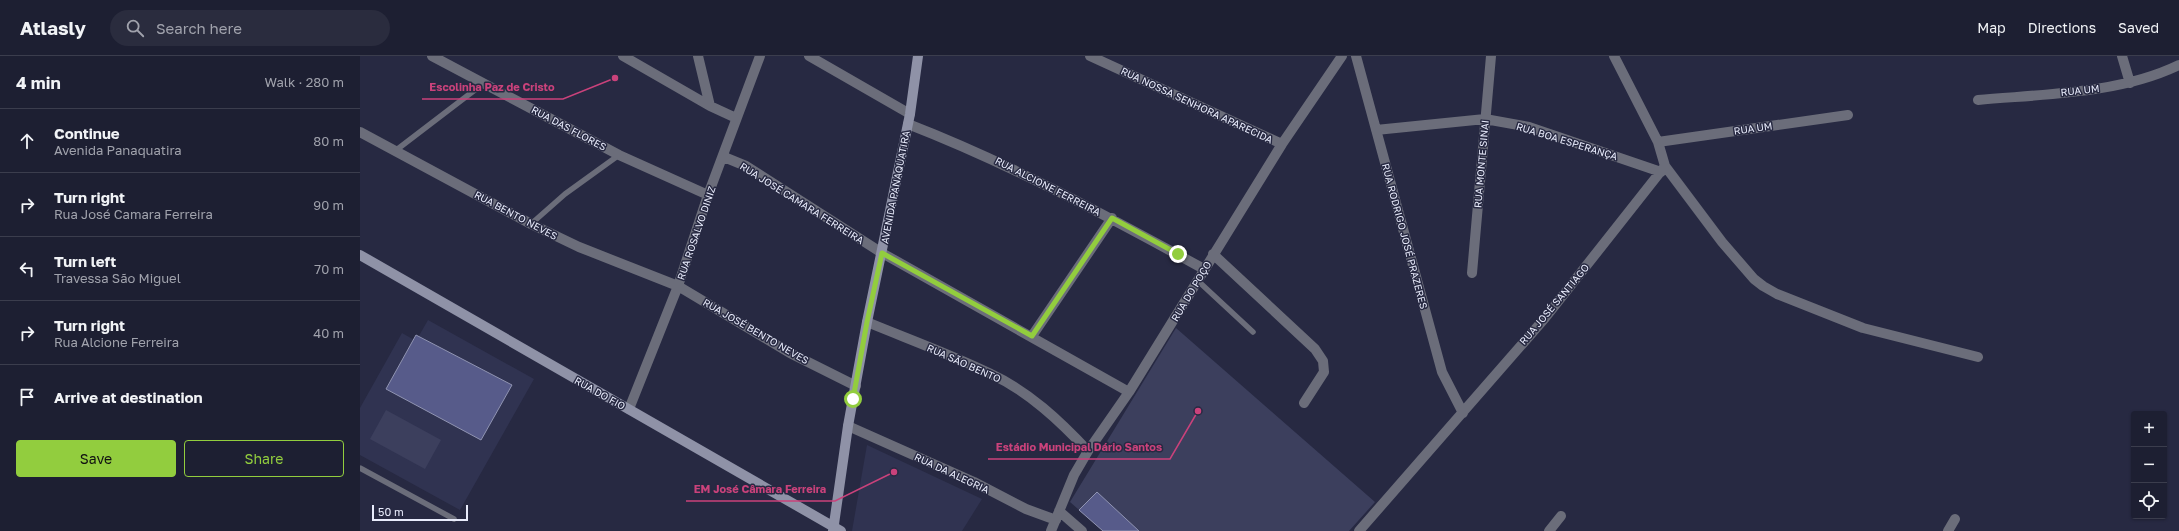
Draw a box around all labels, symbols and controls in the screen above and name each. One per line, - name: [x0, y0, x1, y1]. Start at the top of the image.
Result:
- search box: [110, 10, 390, 46]
- text: Atlasly: [20, 16, 86, 39]
- icon: search: [124, 17, 146, 39]
- text: Search here: [156, 19, 242, 37]
- text: Map: [1977, 19, 2006, 36]
- text: Directions: [2028, 19, 2096, 36]
- text: Saved: [2118, 19, 2159, 36]
- street label: RUA NOSSA SENHORA APARECIDA: [1119, 64, 1275, 146]
- text: 4 min: [16, 72, 61, 93]
- text: Walk · 280 m: [265, 74, 344, 90]
- callout: Escolinha Paz de Cristo: [422, 76, 563, 99]
- text: Escolinha Paz de Cristo: [429, 80, 555, 93]
- street label: RUA UM: [2060, 82, 2100, 98]
- street label: RUA DAS FLORES: [529, 103, 609, 153]
- street label: RUA UM: [1733, 119, 1773, 137]
- street label: RUA MONTE SINAI: [1471, 120, 1491, 208]
- street label: RUA BOA ESPERANÇA: [1515, 120, 1619, 162]
- text: Continue: [54, 124, 120, 142]
- street label: AVENIDA PANAQUATIRA: [878, 129, 912, 245]
- icon: ahead: [16, 130, 38, 152]
- text: 80 m: [313, 133, 344, 149]
- text: Avenida Panaquatira: [54, 142, 182, 158]
- street label: RUA ALCIONE FERREIRA: [993, 154, 1103, 218]
- street label: RUA JOSÉ CAMARA FERREIRA: [738, 160, 866, 246]
- street label: RUA RODRIGO JOSÉ PRAZERES: [1380, 162, 1430, 310]
- street label: RUA ROSALVO DINIZ: [674, 185, 718, 281]
- text: Turn right: [54, 188, 125, 206]
- street label: RUA BENTO NEVES: [472, 188, 560, 242]
- icon: right: [16, 194, 38, 216]
- text: 90 m: [313, 197, 344, 213]
- text: Rua José Camara Ferreira: [54, 206, 213, 222]
- route end: [1169, 245, 1187, 263]
- text: Turn left: [54, 252, 116, 270]
- icon: left: [16, 258, 38, 280]
- street label: RUA DO POÇO: [1168, 259, 1214, 323]
- text: 70 m: [314, 261, 344, 277]
- street label: RUA JOSÉ SANTIAGO: [1517, 261, 1591, 347]
- text: Travessa São Miguel: [54, 270, 181, 286]
- street label: RUA JOSÉ BENTO NEVES: [701, 296, 811, 366]
- text: Turn right: [54, 316, 125, 334]
- icon: right: [16, 322, 38, 344]
- text: 40 m: [313, 325, 344, 341]
- text: Rua Alcione Ferreira: [54, 334, 179, 350]
- street label: RUA SÃO BENTO: [925, 341, 1003, 385]
- street label: RUA DO FIO: [572, 374, 628, 412]
- icon: arrive: [16, 386, 38, 408]
- text: Arrive at destination: [54, 388, 203, 406]
- route start: [844, 390, 862, 408]
- map controls: [2131, 411, 2167, 519]
- button: +: [2131, 411, 2167, 447]
- callout: Estádio Municipal Dário Santos: [988, 436, 1170, 459]
- button: Save: [16, 440, 176, 477]
- button: Share: [184, 440, 344, 477]
- text: Estádio Municipal Dário Santos: [996, 440, 1162, 453]
- button: −: [2131, 447, 2167, 483]
- street label: RUA DA ALEGRIA: [913, 450, 992, 496]
- callout: EM José Câmara Ferreira: [686, 478, 835, 501]
- text: EM José Câmara Ferreira: [694, 482, 826, 495]
- button: locate: [2131, 483, 2167, 519]
- scale bar: [372, 503, 468, 522]
- text: 50 m: [378, 505, 404, 518]

